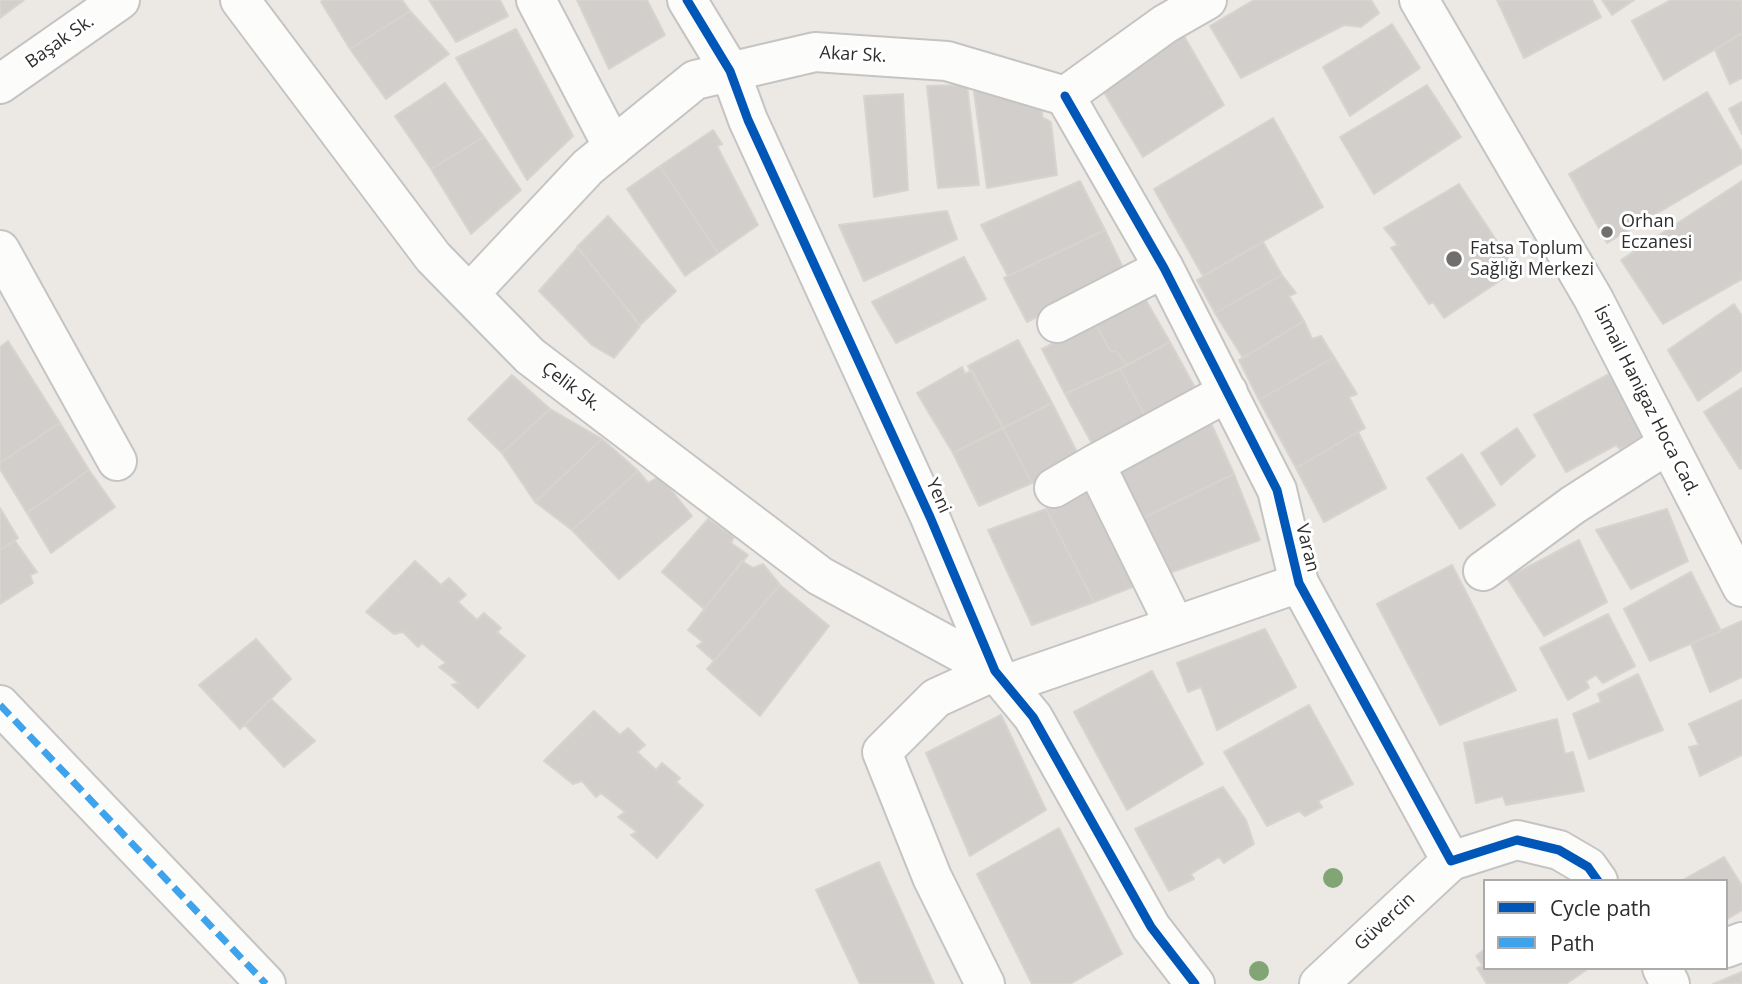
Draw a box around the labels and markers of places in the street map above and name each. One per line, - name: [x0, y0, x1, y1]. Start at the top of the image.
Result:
- place label: Orhan Eczanesi: [1621, 211, 1692, 254]
- marker: Orhan Eczanesi: [1599, 224, 1615, 240]
- place label: Fatsa Toplum Sağlığı Merkezi: [1470, 238, 1594, 280]
- marker: Fatsa Toplum Sağlığı Merkezi: [1444, 249, 1464, 269]

